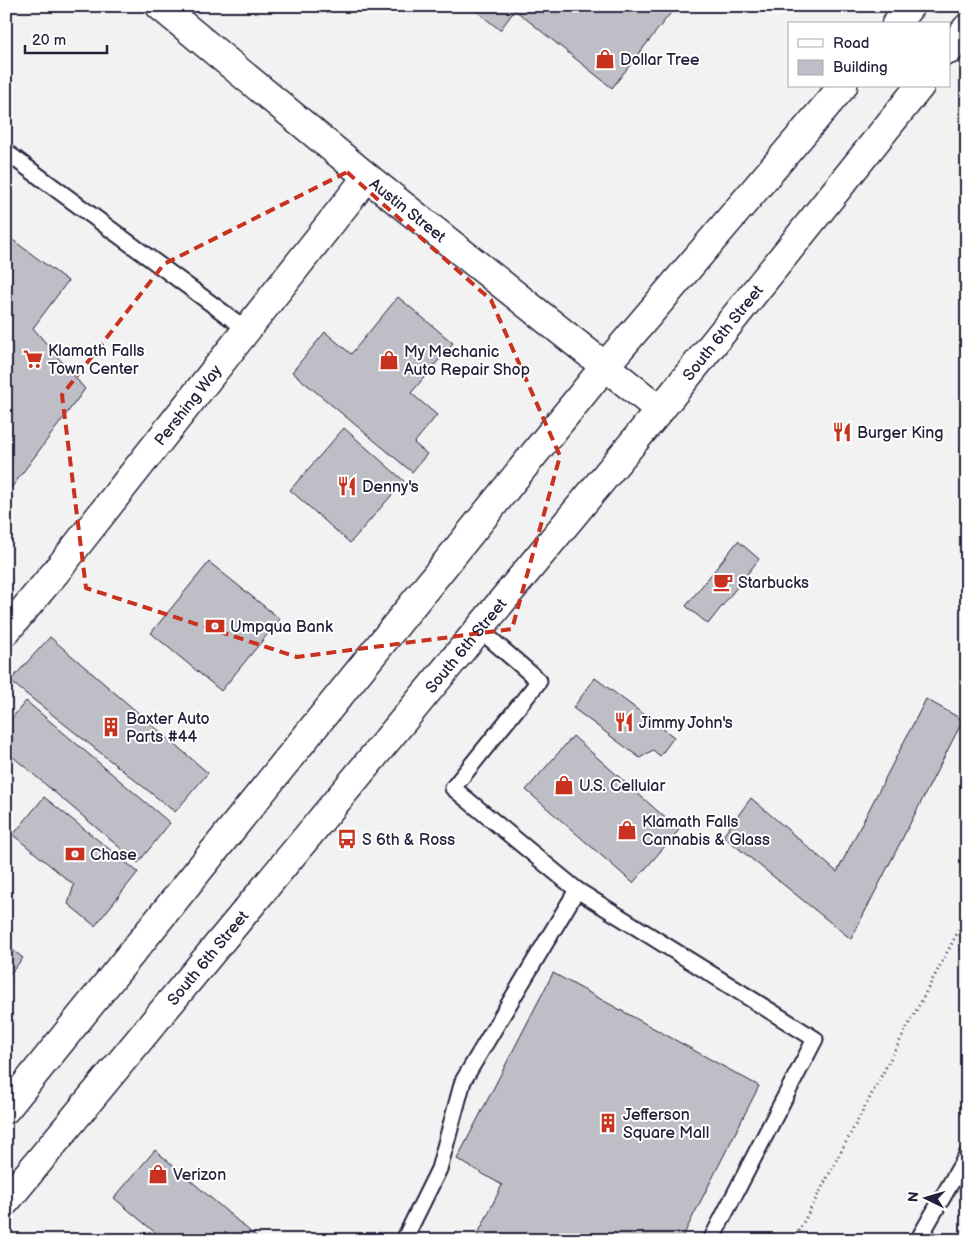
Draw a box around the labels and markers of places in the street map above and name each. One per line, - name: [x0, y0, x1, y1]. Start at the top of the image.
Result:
- shop icon: Dollar Tree: [594, 48, 616, 70]
- place label: Dollar Tree: [620, 51, 700, 70]
- place label: Klamath Falls Town Center: [48, 342, 144, 379]
- place label: My Mechanic Auto Repair Shop: [404, 343, 530, 380]
- supermarket icon: Klamath Falls Town Center: [22, 348, 44, 370]
- shop icon: My Mechanic Auto Repair Shop: [378, 349, 400, 371]
- restaurant icon: Burger King: [831, 421, 853, 443]
- place label: Burger King: [857, 424, 944, 443]
- restaurant icon: Denny's: [336, 475, 358, 497]
- place label: Denny's: [362, 478, 419, 497]
- cafe icon: Starbucks: [712, 571, 734, 593]
- place label: Starbucks: [738, 574, 809, 593]
- bank icon: Umpqua Bank: [204, 615, 226, 637]
- place label: Umpqua Bank: [230, 618, 333, 637]
- place label: Baxter Auto Parts #44: [126, 710, 210, 747]
- restaurant icon: Jimmy John's: [613, 711, 635, 733]
- place label: Jimmy John's: [639, 714, 733, 733]
- building icon: Baxter Auto Parts #44: [100, 716, 122, 738]
- shop icon: U.S. Cellular: [553, 774, 575, 796]
- place label: U.S. Cellular: [579, 777, 665, 796]
- place label: Klamath Falls Cannabis & Glass: [642, 813, 770, 850]
- shop icon: Klamath Falls Cannabis & Glass: [616, 819, 638, 841]
- bus stop icon: S 6th & Ross: [336, 828, 358, 850]
- place label: S 6th & Ross: [362, 831, 455, 850]
- bank icon: Chase: [64, 843, 86, 865]
- place label: Chase: [90, 846, 137, 865]
- place label: Jefferson Square Mall: [623, 1106, 709, 1143]
- building icon: Jefferson Square Mall: [597, 1112, 619, 1134]
- shop icon: Verizon: [147, 1163, 169, 1185]
- place label: Verizon: [173, 1166, 226, 1185]

